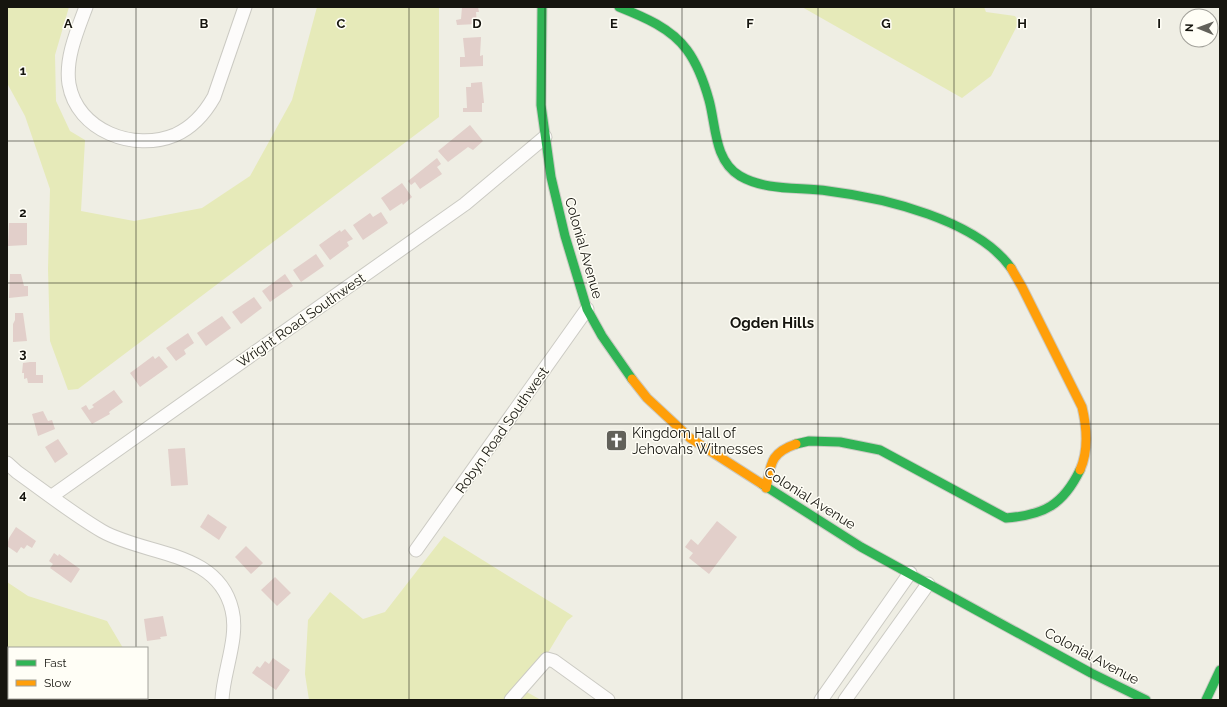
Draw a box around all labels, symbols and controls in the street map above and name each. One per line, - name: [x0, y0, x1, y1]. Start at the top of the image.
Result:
- north arrow: [1179, 8, 1219, 48]
- text: A: [64, 16, 73, 31]
- text: B: [200, 16, 209, 31]
- text: C: [337, 16, 346, 31]
- text: D: [472, 16, 482, 31]
- text: E: [610, 16, 618, 31]
- text: F: [746, 16, 754, 31]
- text: G: [881, 16, 891, 31]
- text: H: [1017, 16, 1027, 31]
- text: I: [1157, 16, 1161, 31]
- text: N: [1183, 24, 1196, 32]
- text: 1: [20, 63, 27, 78]
- street label: Colonial Avenue: [562, 196, 606, 300]
- text: 2: [19, 205, 27, 220]
- street label: Wright Road Southwest: [234, 269, 368, 370]
- district label: Ogden Hills: [730, 314, 814, 332]
- text: 3: [19, 346, 27, 361]
- street label: Robyn Road Southwest: [452, 363, 552, 496]
- place label: Kingdom Hall of Jehovahs Witnesses: [632, 425, 763, 457]
- church icon: Kingdom Hall of Jehovahs Witnesses: [604, 428, 630, 454]
- street label: Colonial Avenue: [761, 464, 859, 532]
- text: 4: [19, 487, 27, 502]
- street label: Colonial Avenue: [1042, 624, 1142, 688]
- legend: [8, 647, 148, 699]
- text: Fast: [44, 656, 67, 670]
- text: Slow: [44, 676, 71, 690]

